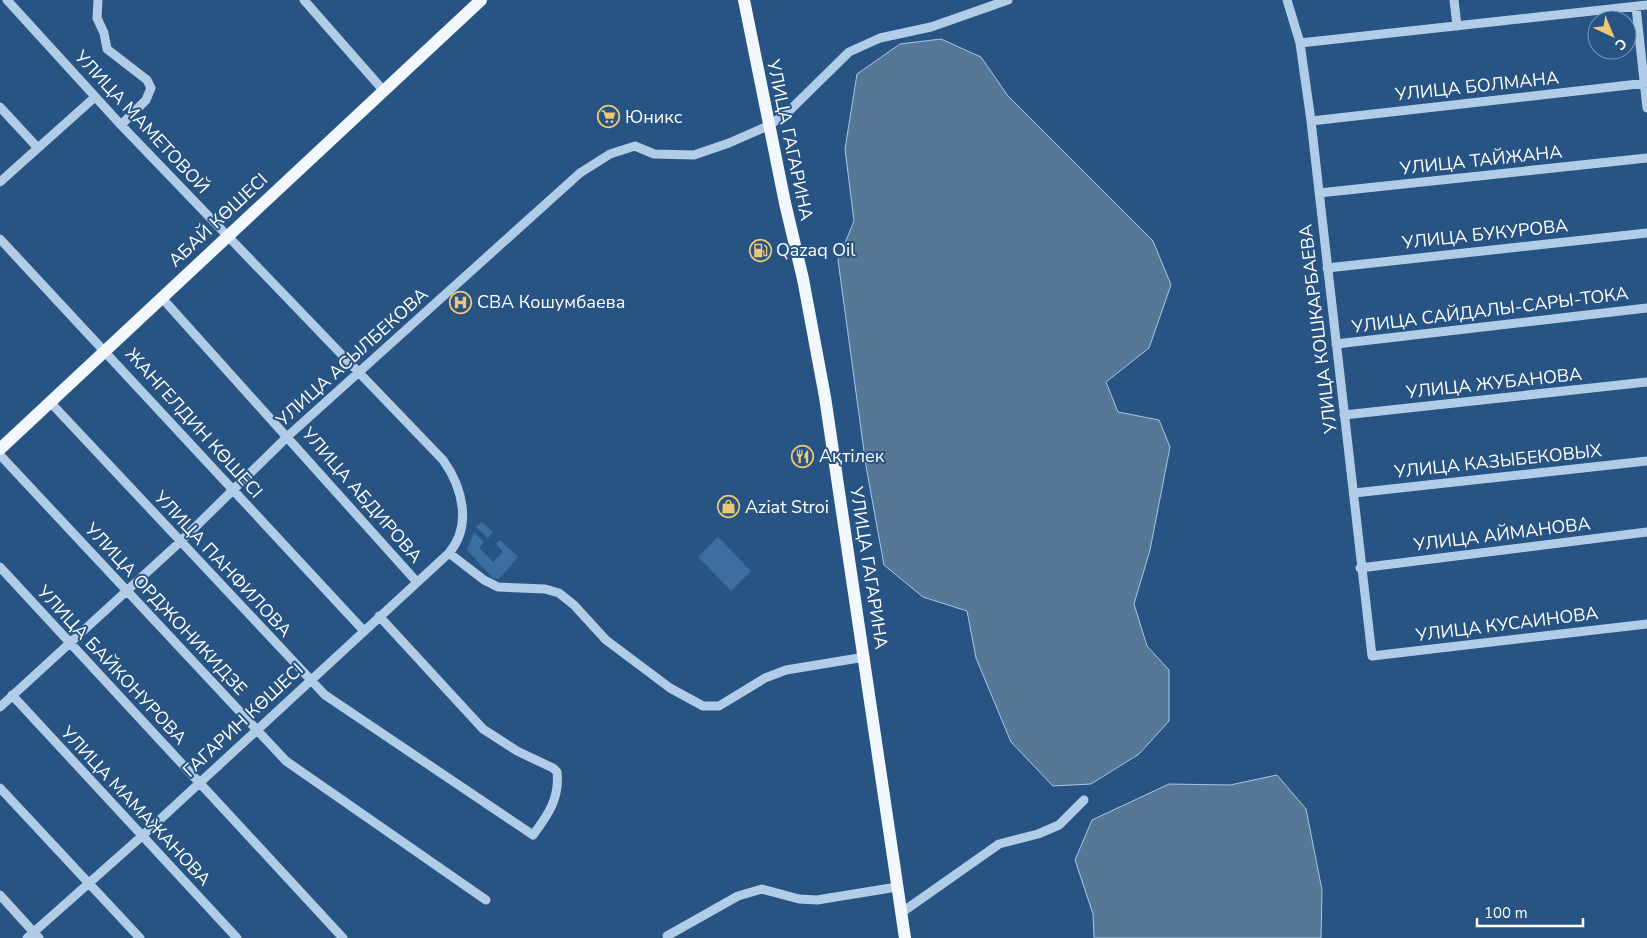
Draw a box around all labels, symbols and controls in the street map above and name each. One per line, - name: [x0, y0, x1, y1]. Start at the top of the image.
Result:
- north arrow: [1587, 10, 1637, 60]
- text: С: [1610, 34, 1631, 54]
- street label: УЛИЦА МАМЕТОВОЙ: [69, 44, 215, 199]
- street label: УЛИЦА ГАГАРИНА: [761, 56, 819, 223]
- street label: УЛИЦА БОЛМАНА: [1393, 65, 1560, 107]
- supermarket icon: Юникс: [597, 105, 621, 129]
- place label: Юникс: [625, 105, 683, 129]
- street label: УЛИЦА ТАЙЖАНА: [1398, 140, 1563, 181]
- street label: АБАЙ КӨШЕСІ: [163, 168, 273, 272]
- street label: УЛИЦА БУКУРОВА: [1400, 213, 1569, 255]
- street label: УЛИЦА КОШКАРБАЕВА: [1293, 223, 1343, 436]
- fuel station icon: Qazaq Oil: [748, 238, 772, 262]
- place label: Qazaq Oil: [776, 238, 856, 262]
- street label: УЛИЦА САЙДАЛЫ-САРЫ-ТОКА: [1349, 281, 1630, 339]
- street label: УЛИЦА АСЫЛБЕКОВА: [270, 282, 433, 432]
- hospital icon: СВА Кошумбаева: [449, 290, 473, 314]
- place label: СВА Кошумбаева: [477, 290, 625, 314]
- street label: ЖАНГЕЛДИН КӨШЕСІ: [120, 343, 268, 503]
- street label: УЛИЦА ЖУБАНОВА: [1404, 362, 1583, 404]
- street label: УЛИЦА АБДИРОВА: [296, 421, 428, 568]
- street label: УЛИЦА КАЗЫБЕКОВЫХ: [1392, 438, 1603, 484]
- restaurant icon: Ақтілек: [791, 444, 815, 468]
- place label: Ақтілек: [819, 444, 885, 468]
- street label: УЛИЦА ГАГАРИНА: [844, 484, 894, 651]
- street label: УЛИЦА ПАНФИЛОВА: [148, 485, 297, 642]
- shop icon: Aziat Stroi: [717, 495, 741, 519]
- place label: Aziat Stroi: [745, 495, 829, 519]
- street label: УЛИЦА АЙМАНОВА: [1411, 511, 1592, 557]
- street label: УЛИЦА ОРДЖОНИКИДЗЕ: [79, 517, 252, 700]
- street label: УЛИЦА БАЙКОНУРОВА: [31, 580, 192, 750]
- street label: УЛИЦА КУСАИНОВА: [1413, 601, 1600, 647]
- street label: ГАГАРИН КӨШЕСІ: [177, 658, 309, 782]
- street label: УЛИЦА МАМАЖАНОВА: [55, 720, 216, 891]
- scale bar: [1477, 896, 1583, 928]
- text: 100 m: [1484, 903, 1528, 923]

